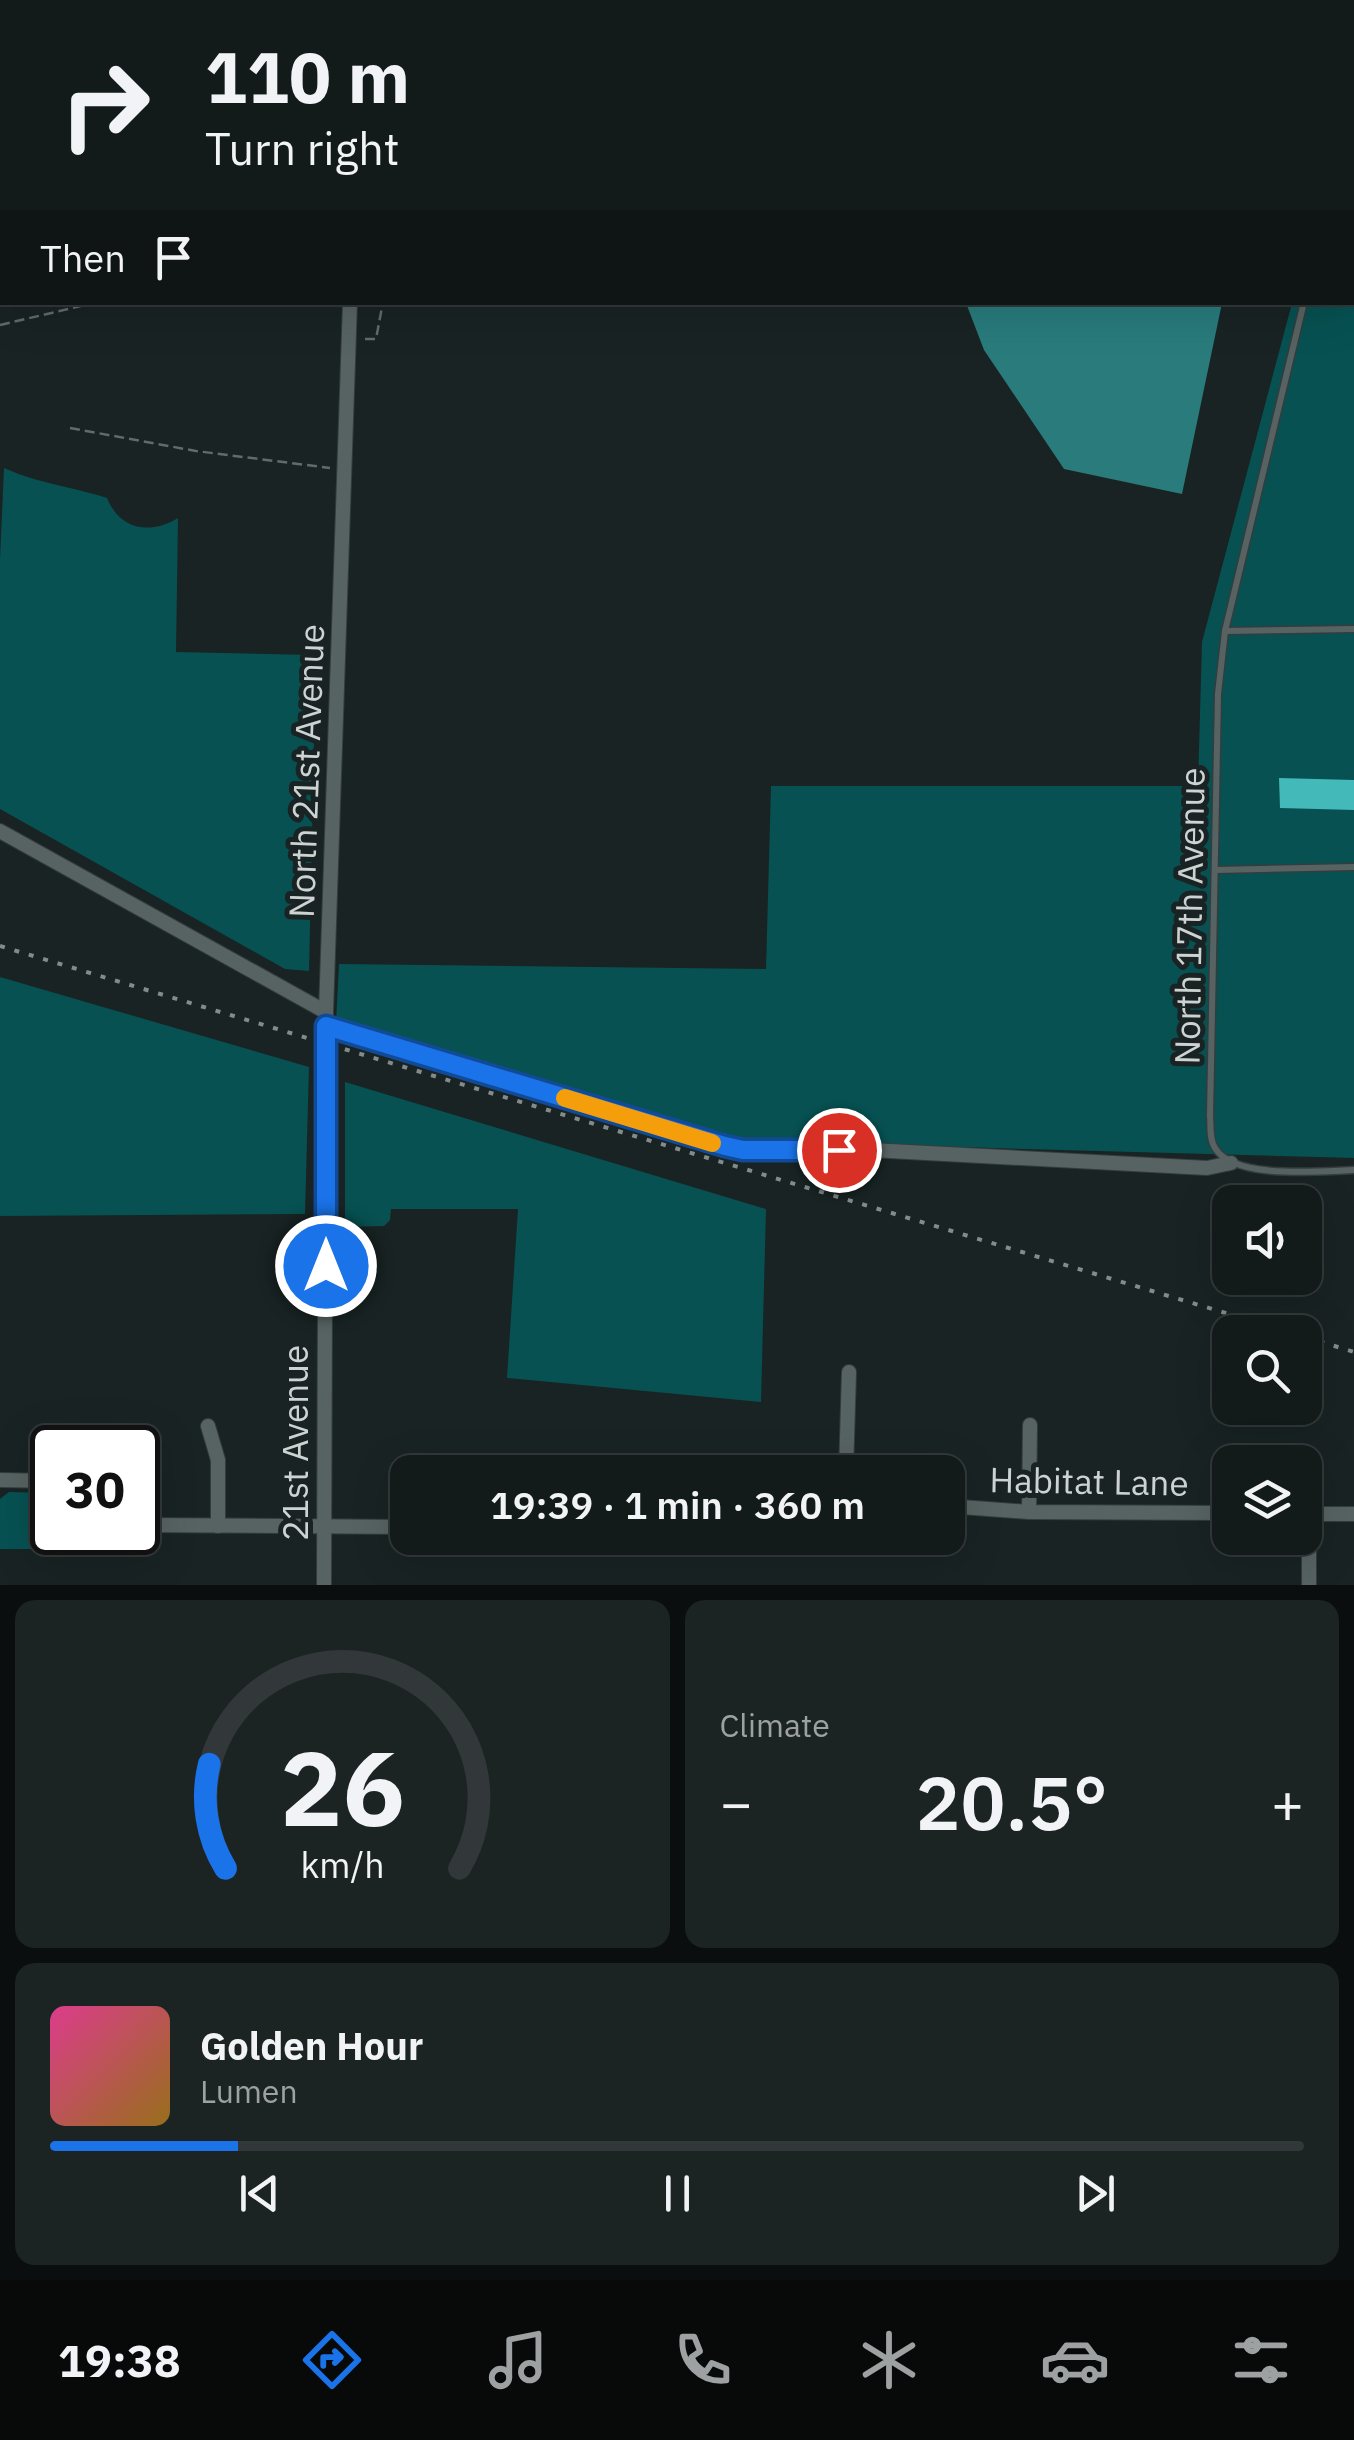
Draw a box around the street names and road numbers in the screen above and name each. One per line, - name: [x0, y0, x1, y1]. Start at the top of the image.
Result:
- street label: North 21st Avenue: [278, 623, 334, 919]
- street label: North 17th Avenue: [1163, 767, 1215, 1065]
- street label: 21st Avenue: [272, 1345, 318, 1541]
- street label: Habitat Lane: [989, 1456, 1189, 1506]

